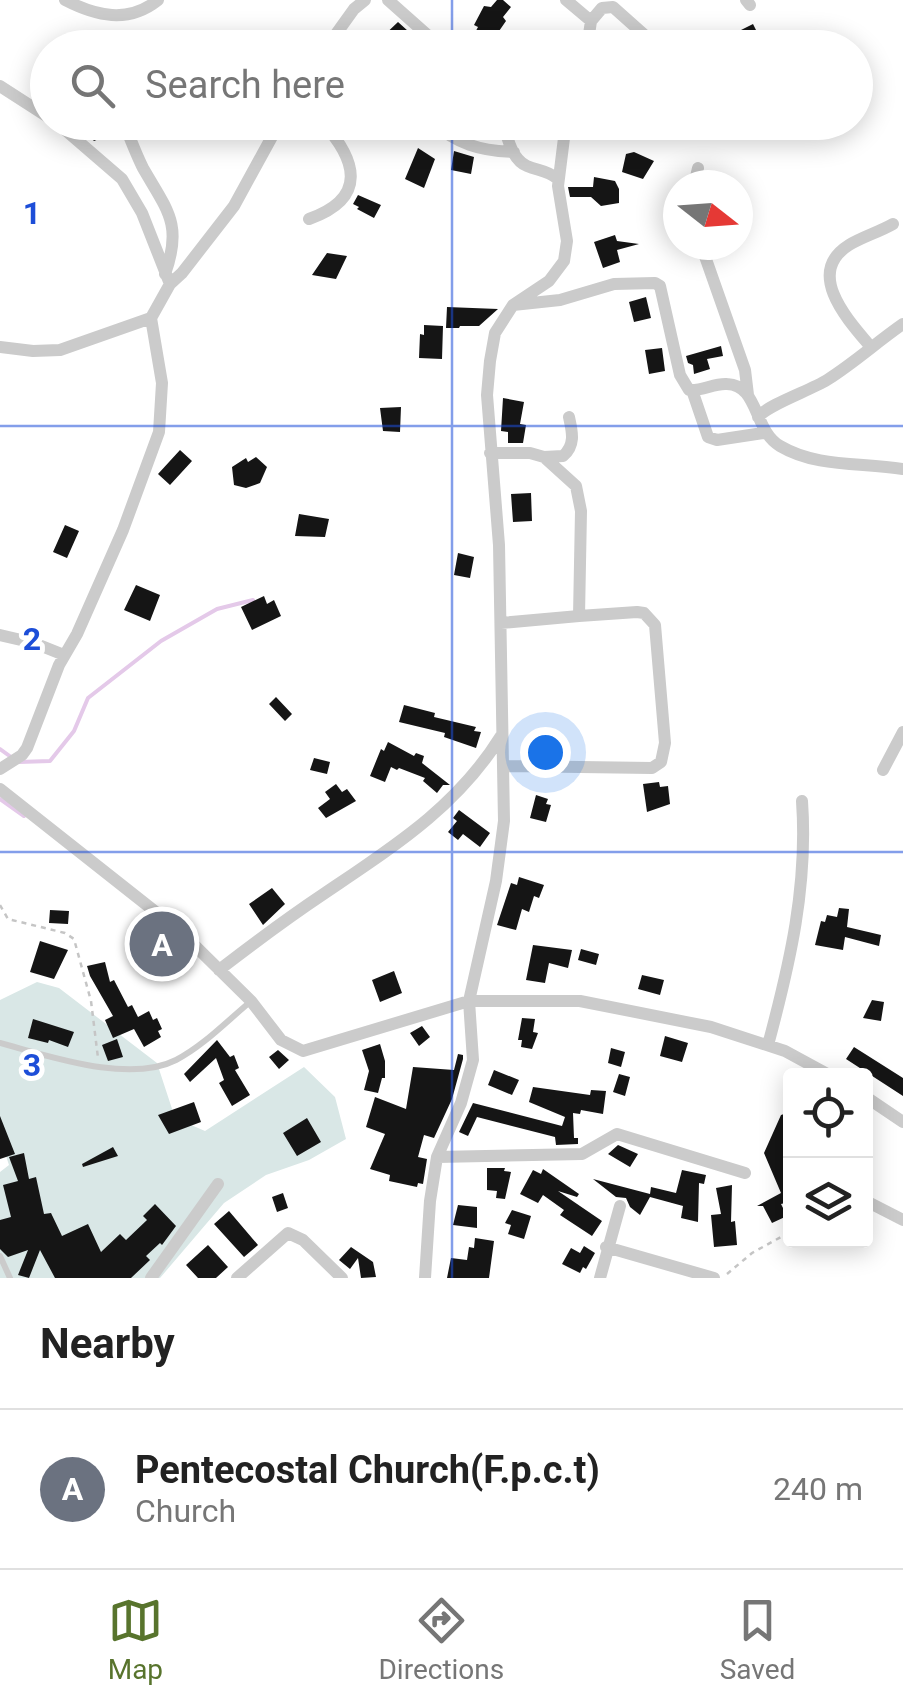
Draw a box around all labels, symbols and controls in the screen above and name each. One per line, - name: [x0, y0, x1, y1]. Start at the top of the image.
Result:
- search box: [30, 30, 873, 140]
- icon: search: [65, 58, 120, 113]
- text: Search here: [145, 63, 345, 107]
- north arrow: [663, 170, 753, 260]
- text: 1: [23, 194, 41, 232]
- text: 2: [23, 620, 41, 658]
- your location: [520, 727, 571, 778]
- pin: A: [130, 906, 194, 982]
- text: 3: [23, 1046, 41, 1084]
- map controls: [783, 1068, 873, 1248]
- button: locate: [783, 1068, 873, 1158]
- button: layers: [783, 1158, 873, 1248]
- text: Nearby: [40, 1319, 175, 1368]
- text: Pentecostal Church(F.p.c.t): [135, 1448, 600, 1492]
- text: A: [62, 1470, 83, 1508]
- text: 240 m: [773, 1470, 863, 1508]
- text: Church: [135, 1492, 236, 1530]
- tab: Map: [108, 1593, 163, 1686]
- tab: Directions: [378, 1593, 504, 1686]
- tab: Saved: [720, 1593, 795, 1686]

